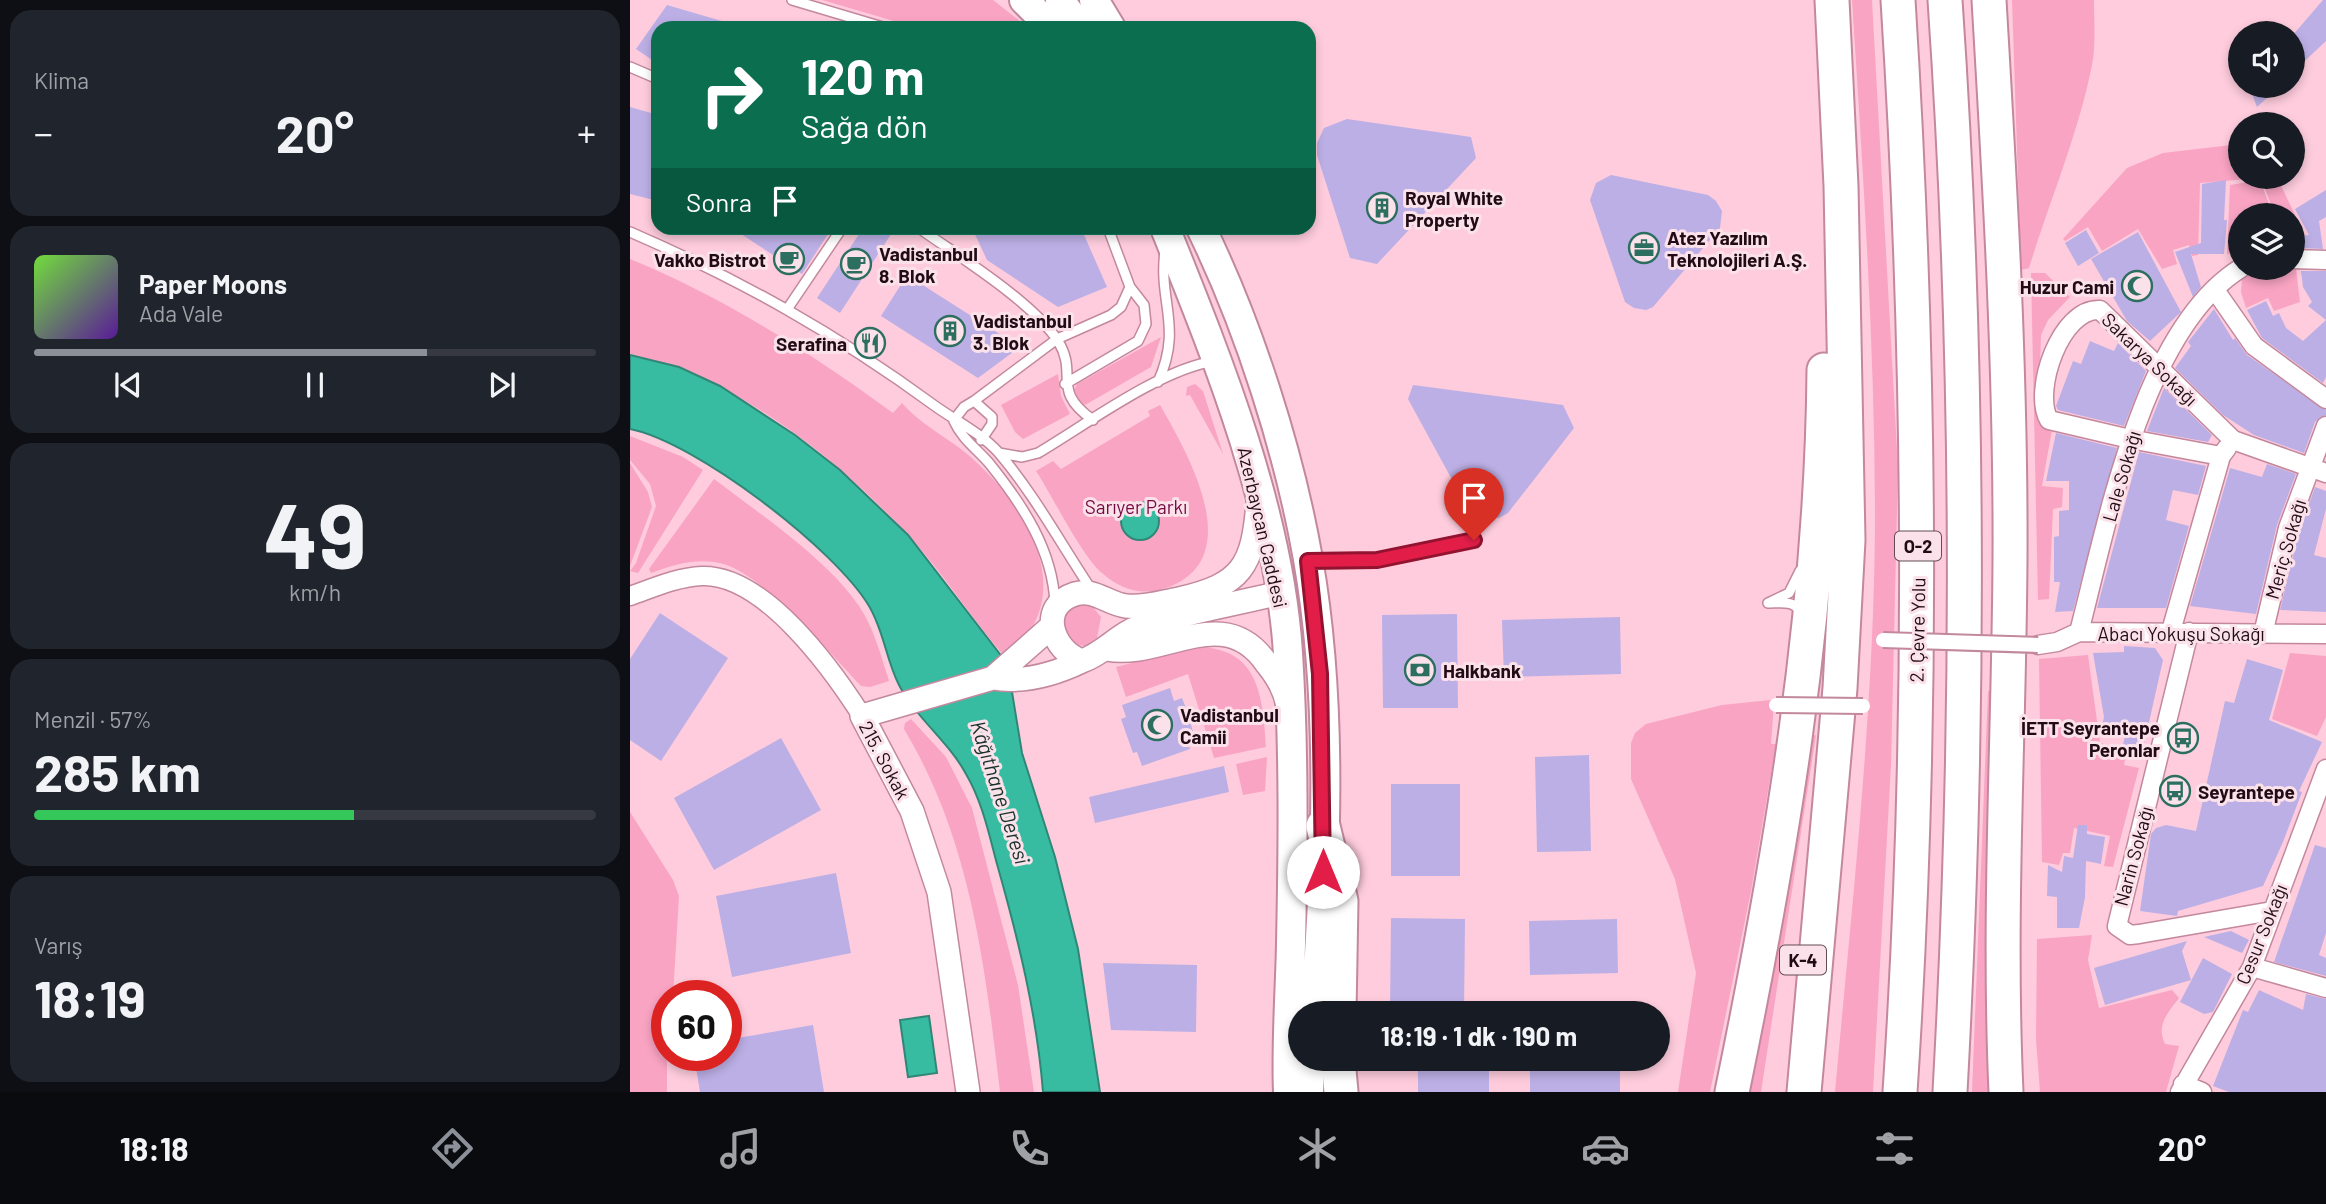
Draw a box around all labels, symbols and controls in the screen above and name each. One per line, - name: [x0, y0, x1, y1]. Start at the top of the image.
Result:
- map controls: [2228, 21, 2305, 280]
- button: sound: [2228, 21, 2305, 98]
- text: 120 m: [801, 46, 924, 105]
- icon: right: [686, 49, 777, 140]
- text: Klima: [34, 66, 89, 94]
- text: 20°: [276, 101, 354, 163]
- text: Sağa dön: [801, 106, 928, 144]
- text: −: [34, 109, 53, 155]
- text: +: [577, 109, 596, 155]
- button: search: [2228, 112, 2305, 189]
- icon: arrive: [766, 182, 804, 220]
- text: Sonra: [686, 186, 752, 217]
- place label: Royal White Property: [1405, 186, 1503, 231]
- building icon: Royal White Property: [1365, 191, 1399, 225]
- button: layers: [2228, 203, 2305, 280]
- place label: Atez Yazılım Teknolojileri A.Ş.: [1667, 226, 1807, 271]
- office icon: Atez Yazılım Teknolojileri A.Ş.: [1627, 231, 1661, 265]
- cafe icon: Vakko Bistrot: [772, 242, 806, 276]
- place label: Vadistanbul 8. Blok: [879, 242, 978, 287]
- cafe icon: Vadistanbul 8. Blok: [839, 247, 873, 281]
- place label: Vakko Bistrot: [654, 248, 766, 271]
- text: Paper Moons: [139, 268, 287, 299]
- mosque icon: Huzur Cami: [2120, 269, 2154, 303]
- place label: Huzur Cami: [2020, 275, 2114, 298]
- text: Ada Vale: [139, 299, 223, 327]
- street label: Sakarya Sokağı: [2097, 308, 2203, 410]
- place label: Vadistanbul 3. Blok: [973, 309, 1072, 354]
- building icon: Vadistanbul 3. Blok: [933, 314, 967, 348]
- restaurant icon: Serafina: [853, 326, 887, 360]
- place label: Serafina: [776, 332, 847, 355]
- icon: previous: [109, 366, 147, 404]
- icon: pause: [296, 366, 334, 404]
- icon: next: [483, 366, 521, 404]
- street label: Lale Sokağı: [2097, 428, 2145, 524]
- street label: Azerbaycan Caddesi: [1233, 444, 1293, 610]
- pin: [1444, 468, 1504, 540]
- text: 49: [263, 478, 367, 587]
- icon: arrive: [1455, 479, 1493, 517]
- park label: Sarıyer Parkı: [1085, 495, 1187, 518]
- street label: Meriç Sokağı: [2260, 496, 2310, 602]
- road number: O-2: [1895, 532, 1941, 560]
- street label: 2. Çevre Yolu: [1905, 577, 1929, 683]
- text: km/h: [289, 578, 341, 606]
- street label: Abacı Yokuşu Sokağı: [2098, 622, 2264, 645]
- bank icon: Halkbank: [1403, 653, 1437, 687]
- place label: Halkbank: [1443, 659, 1521, 682]
- place label: Vadistanbul Camii: [1180, 703, 1279, 748]
- text: Menzil · 57%: [34, 705, 152, 733]
- mosque icon: Vadistanbul Camii: [1140, 708, 1174, 742]
- place label: İETT Seyrantepe Peronlar: [2021, 716, 2161, 761]
- street label: 215. Sokak: [855, 717, 915, 803]
- water label: Kâğıthane Deresi: [966, 717, 1036, 867]
- bus stop icon: İETT Seyrantepe Peronlar: [2166, 721, 2200, 755]
- text: 285 km: [34, 740, 201, 802]
- bus stop icon: Seyrantepe: [2158, 774, 2192, 808]
- place label: Seyrantepe: [2198, 780, 2295, 803]
- street label: Narin Sokağı: [2109, 804, 2157, 908]
- position arrow: [1286, 835, 1360, 909]
- street label: Cesur Sokağı: [2230, 880, 2292, 988]
- text: Varış: [34, 931, 83, 959]
- road number: K-4: [1780, 945, 1826, 974]
- text: 18:19: [34, 966, 146, 1028]
- speed limit sign: 60: [651, 980, 742, 1071]
- text: 18:19 · 1 dk · 190 m: [1381, 1020, 1577, 1051]
- icon: directions: [428, 1124, 477, 1173]
- icon: music: [716, 1124, 765, 1173]
- icon: phone: [1005, 1124, 1054, 1173]
- icon: climate: [1293, 1124, 1342, 1173]
- icon: car: [1581, 1124, 1630, 1173]
- icon: filters: [1870, 1124, 1919, 1173]
- text: 18:18: [120, 1129, 189, 1167]
- text: 20°: [2158, 1129, 2206, 1167]

